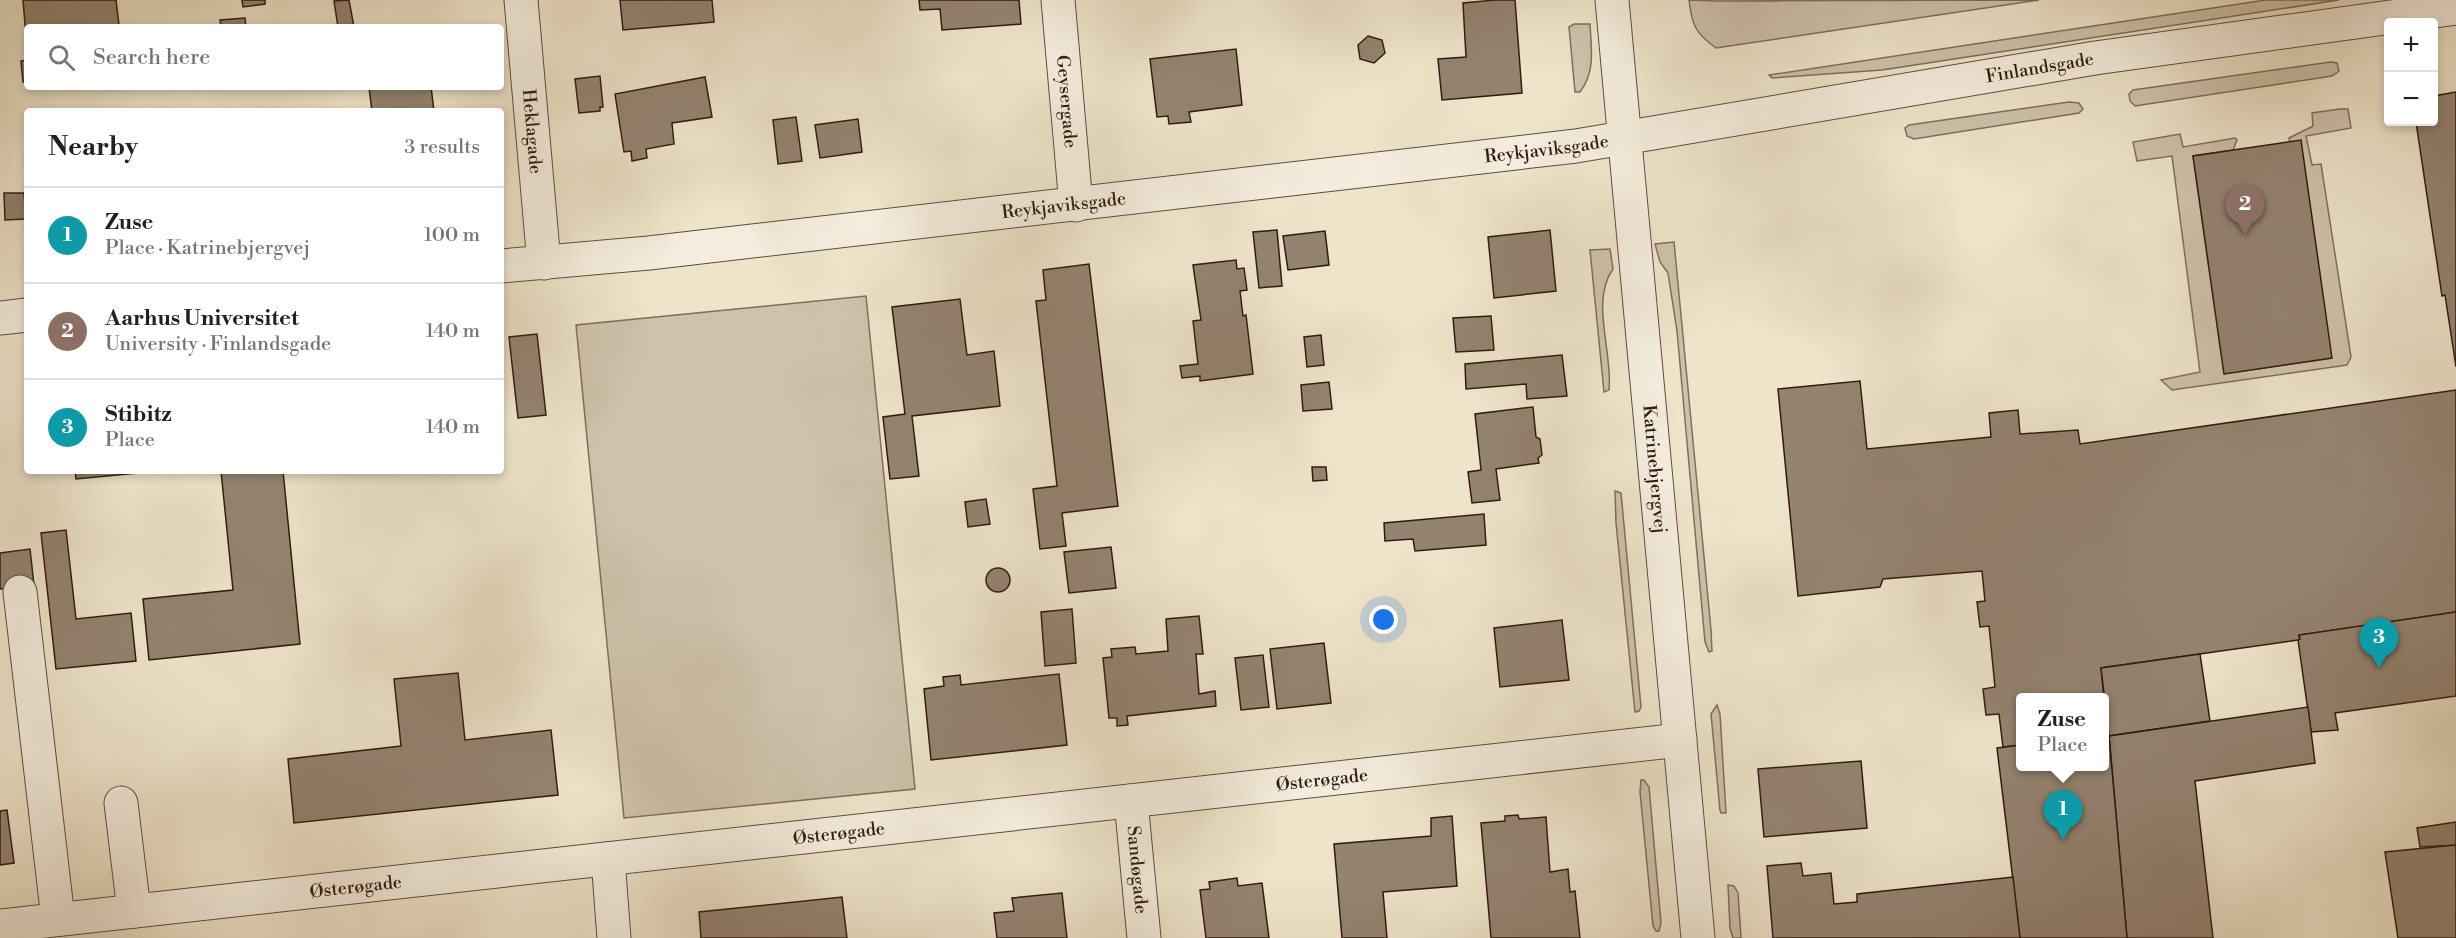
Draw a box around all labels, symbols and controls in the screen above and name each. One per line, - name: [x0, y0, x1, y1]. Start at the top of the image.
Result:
- map controls: [2384, 18, 2438, 126]
- button: +: [2384, 18, 2438, 72]
- search box: [24, 24, 504, 90]
- icon: search: [45, 41, 78, 74]
- text: Search here: [93, 44, 210, 71]
- street label: Finlandsgade: [1984, 47, 2096, 88]
- street label: Geysergade: [1051, 54, 1082, 149]
- button: −: [2384, 72, 2438, 126]
- street label: Heklagade: [517, 88, 548, 175]
- street label: Reykjaviksgade: [1483, 129, 1610, 168]
- text: Nearby: [48, 131, 138, 163]
- text: 3 results: [404, 135, 480, 160]
- pin: 2: [2226, 186, 2264, 235]
- street label: Reykjaviksgade: [1000, 187, 1127, 224]
- text: Zuse: [105, 209, 153, 236]
- text: 1: [63, 223, 72, 248]
- text: 100 m: [424, 223, 480, 248]
- text: Place · Katrinebjergvej: [105, 236, 310, 261]
- text: Aarhus Universitet: [105, 305, 299, 332]
- text: 2: [61, 319, 74, 344]
- text: 140 m: [425, 319, 480, 344]
- text: University · Finlandsgade: [105, 332, 331, 357]
- text: Stibitz: [105, 401, 172, 428]
- street label: Katrinebjergvej: [1638, 404, 1672, 534]
- text: 3: [61, 415, 74, 440]
- text: 140 m: [425, 415, 480, 440]
- text: Place: [105, 428, 155, 453]
- your location: [1369, 605, 1398, 634]
- pin: 3: [2360, 618, 2398, 668]
- popup: [2016, 693, 2109, 771]
- text: Zuse: [2038, 706, 2086, 733]
- text: Place: [2038, 733, 2087, 758]
- street label: Østerøgade: [1275, 763, 1369, 796]
- pin: 1: [2044, 790, 2082, 840]
- street label: Østerøgade: [792, 817, 886, 850]
- street label: Sandøgade: [1122, 825, 1153, 915]
- street label: Østerøgade: [309, 870, 403, 903]

